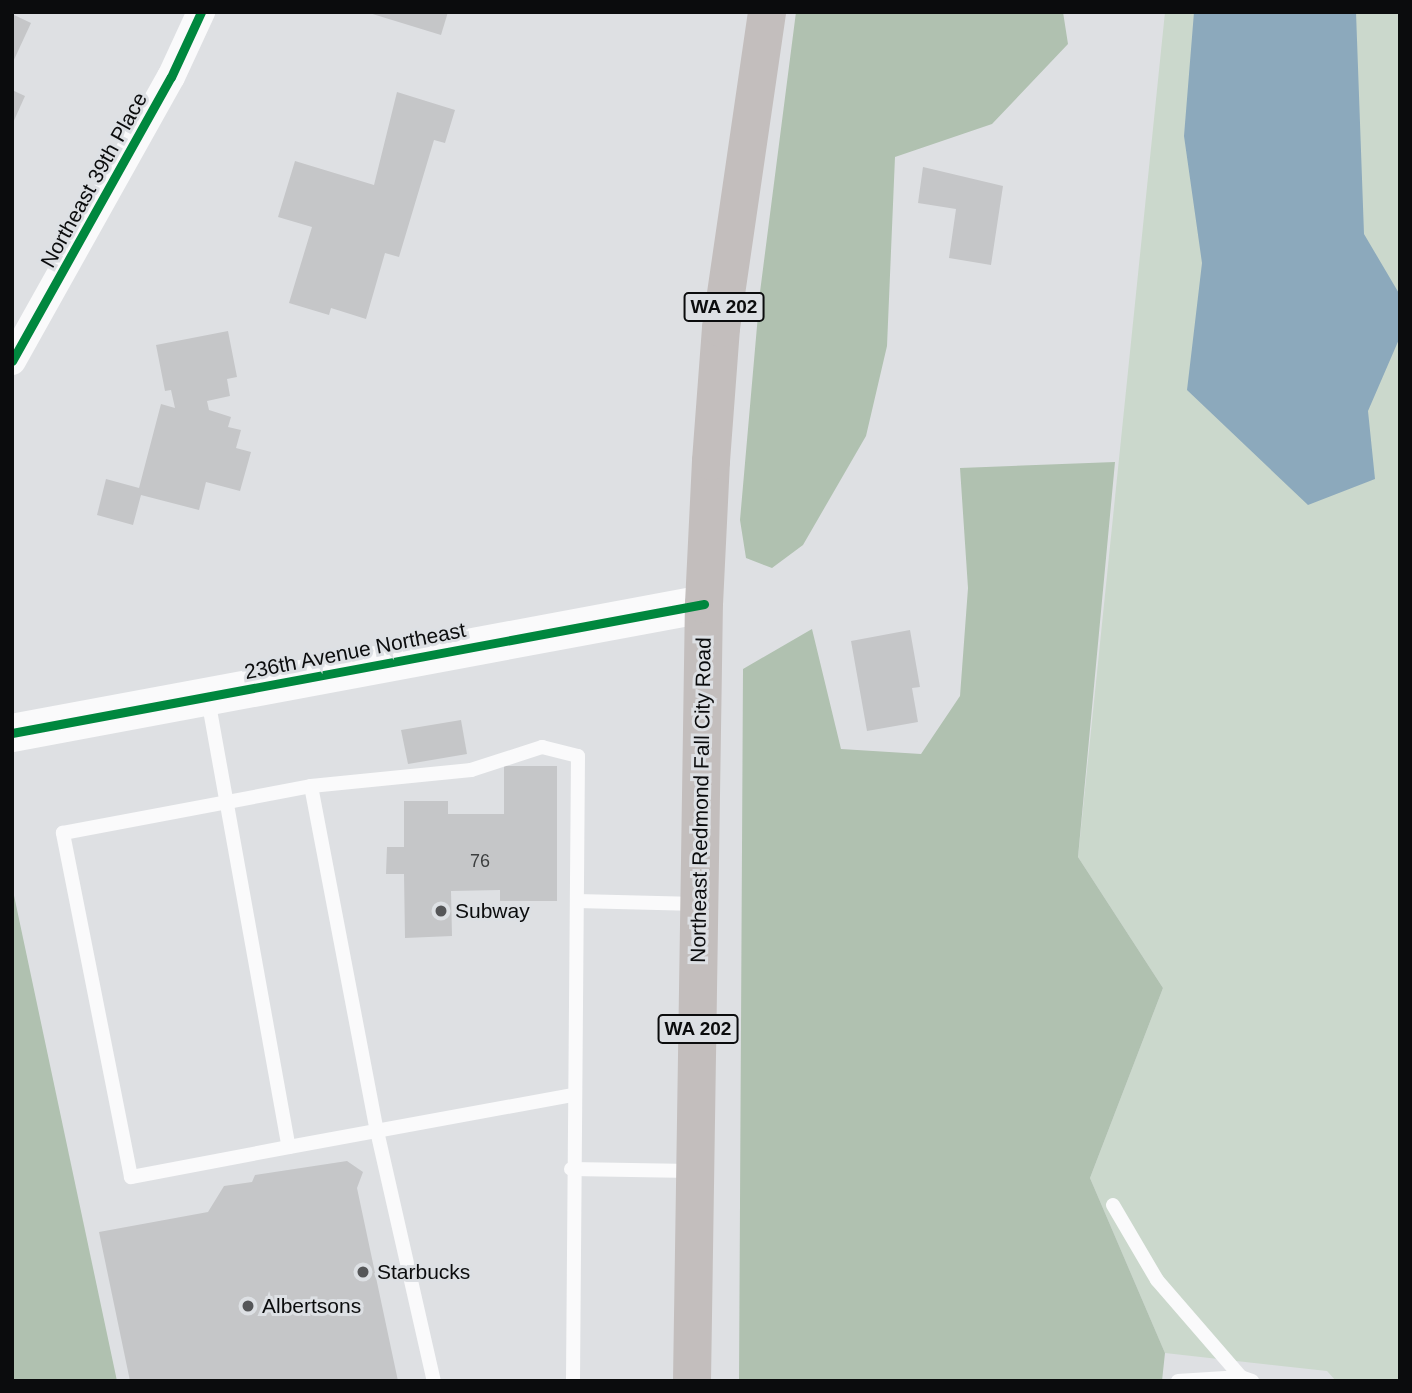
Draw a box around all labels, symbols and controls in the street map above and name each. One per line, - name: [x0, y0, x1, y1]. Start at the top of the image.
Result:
- street label: Northeast 39th Place: [35, 88, 153, 272]
- road number: WA 202: [682, 292, 766, 322]
- street label: 236th Avenue Northeast: [242, 617, 468, 685]
- street label: Northeast Redmond Fall City Road: [686, 637, 716, 963]
- house number: 76: [470, 850, 490, 872]
- place label: Subway: [455, 898, 530, 924]
- marker: Subway: [433, 903, 449, 919]
- road number: WA 202: [656, 1014, 740, 1044]
- place label: Starbucks: [377, 1259, 470, 1285]
- marker: Starbucks: [355, 1264, 371, 1280]
- place label: Albertsons: [262, 1293, 361, 1319]
- marker: Albertsons: [240, 1298, 256, 1314]

